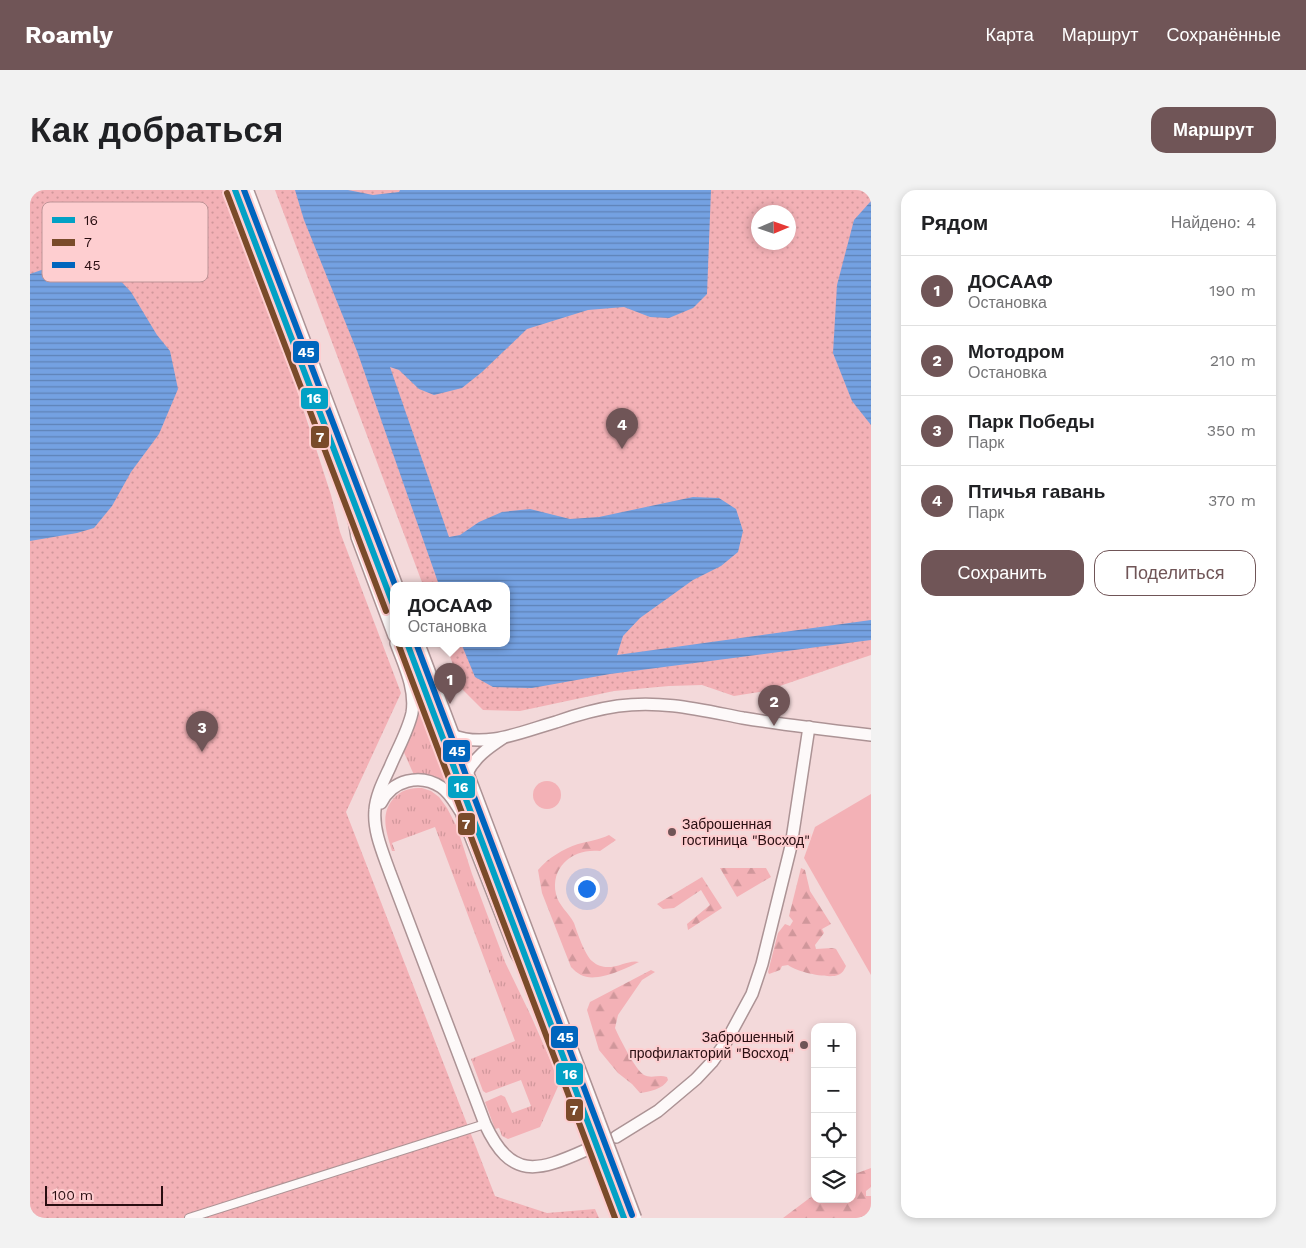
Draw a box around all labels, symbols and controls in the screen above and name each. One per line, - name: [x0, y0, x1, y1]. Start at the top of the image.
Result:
- text: Roamly: [25, 21, 113, 49]
- text: Карта: [986, 24, 1034, 45]
- text: Маршрут: [1062, 24, 1138, 45]
- text: Сохранённые: [1166, 24, 1281, 45]
- button: Маршрут: [1151, 107, 1276, 153]
- text: Как добраться: [30, 109, 283, 151]
- legend: [42, 202, 208, 282]
- north arrow: [751, 205, 796, 250]
- text: Рядом: [921, 210, 988, 235]
- text: 16: [84, 212, 98, 228]
- text: Найдено: 4: [1171, 213, 1256, 232]
- text: 7: [84, 234, 92, 250]
- text: 45: [84, 257, 101, 273]
- text: ДОСААФ: [968, 270, 1053, 293]
- text: 1: [934, 281, 940, 300]
- text: 190 m: [1209, 281, 1256, 300]
- text: Остановка: [968, 293, 1047, 312]
- line badge: 45: [292, 340, 320, 364]
- text: Мотодром: [968, 340, 1064, 363]
- text: 45: [297, 344, 315, 360]
- text: 2: [932, 351, 942, 370]
- text: 210 m: [1210, 351, 1256, 370]
- text: Остановка: [968, 363, 1047, 382]
- line badge: 16: [300, 387, 329, 410]
- text: 16: [307, 390, 322, 406]
- pin: 4: [606, 408, 638, 449]
- text: Парк Победы: [968, 410, 1095, 433]
- text: 3: [932, 421, 942, 440]
- text: 350 m: [1207, 421, 1256, 440]
- line badge: 7: [310, 425, 330, 449]
- text: 7: [316, 429, 325, 445]
- text: Парк: [968, 433, 1004, 452]
- text: Птичья гавань: [968, 480, 1106, 503]
- text: 4: [932, 491, 942, 510]
- text: 370 m: [1208, 491, 1256, 510]
- text: Парк: [968, 503, 1004, 522]
- button: Сохранить: [921, 550, 1084, 596]
- button: Поделиться: [1094, 550, 1256, 596]
- popup: [390, 582, 510, 647]
- text: ДОСААФ: [408, 594, 492, 617]
- text: Остановка: [408, 617, 487, 636]
- pin: 1: [434, 663, 466, 704]
- pin: 2: [758, 685, 790, 726]
- pin: 3: [186, 711, 218, 752]
- line badge: 45: [442, 739, 471, 763]
- text: 45: [448, 743, 466, 759]
- line badge: 16: [447, 775, 476, 799]
- text: 16: [454, 779, 469, 795]
- line badge: 7: [457, 812, 476, 836]
- text: 7: [462, 816, 471, 832]
- place label: Заброшенная гостиница "Восход": [682, 816, 810, 848]
- marker: Заброшенная гостиница "Восход": [666, 826, 678, 838]
- your location: [574, 876, 600, 902]
- map controls: [811, 1023, 856, 1203]
- button: +: [811, 1023, 856, 1068]
- line badge: 45: [550, 1025, 579, 1049]
- text: 45: [556, 1029, 574, 1045]
- place label: Заброшенный профилакторий "Восход": [629, 1029, 794, 1061]
- marker: Заброшенный профилакторий "Восход": [798, 1039, 810, 1051]
- line badge: 16: [555, 1062, 584, 1086]
- text: 16: [563, 1066, 578, 1082]
- button: −: [811, 1068, 856, 1113]
- line badge: 7: [565, 1098, 584, 1122]
- text: 7: [570, 1102, 579, 1118]
- button: locate: [811, 1113, 856, 1158]
- button: layers: [811, 1158, 856, 1203]
- scale bar: [45, 1183, 162, 1206]
- text: 100 m: [52, 1187, 93, 1203]

